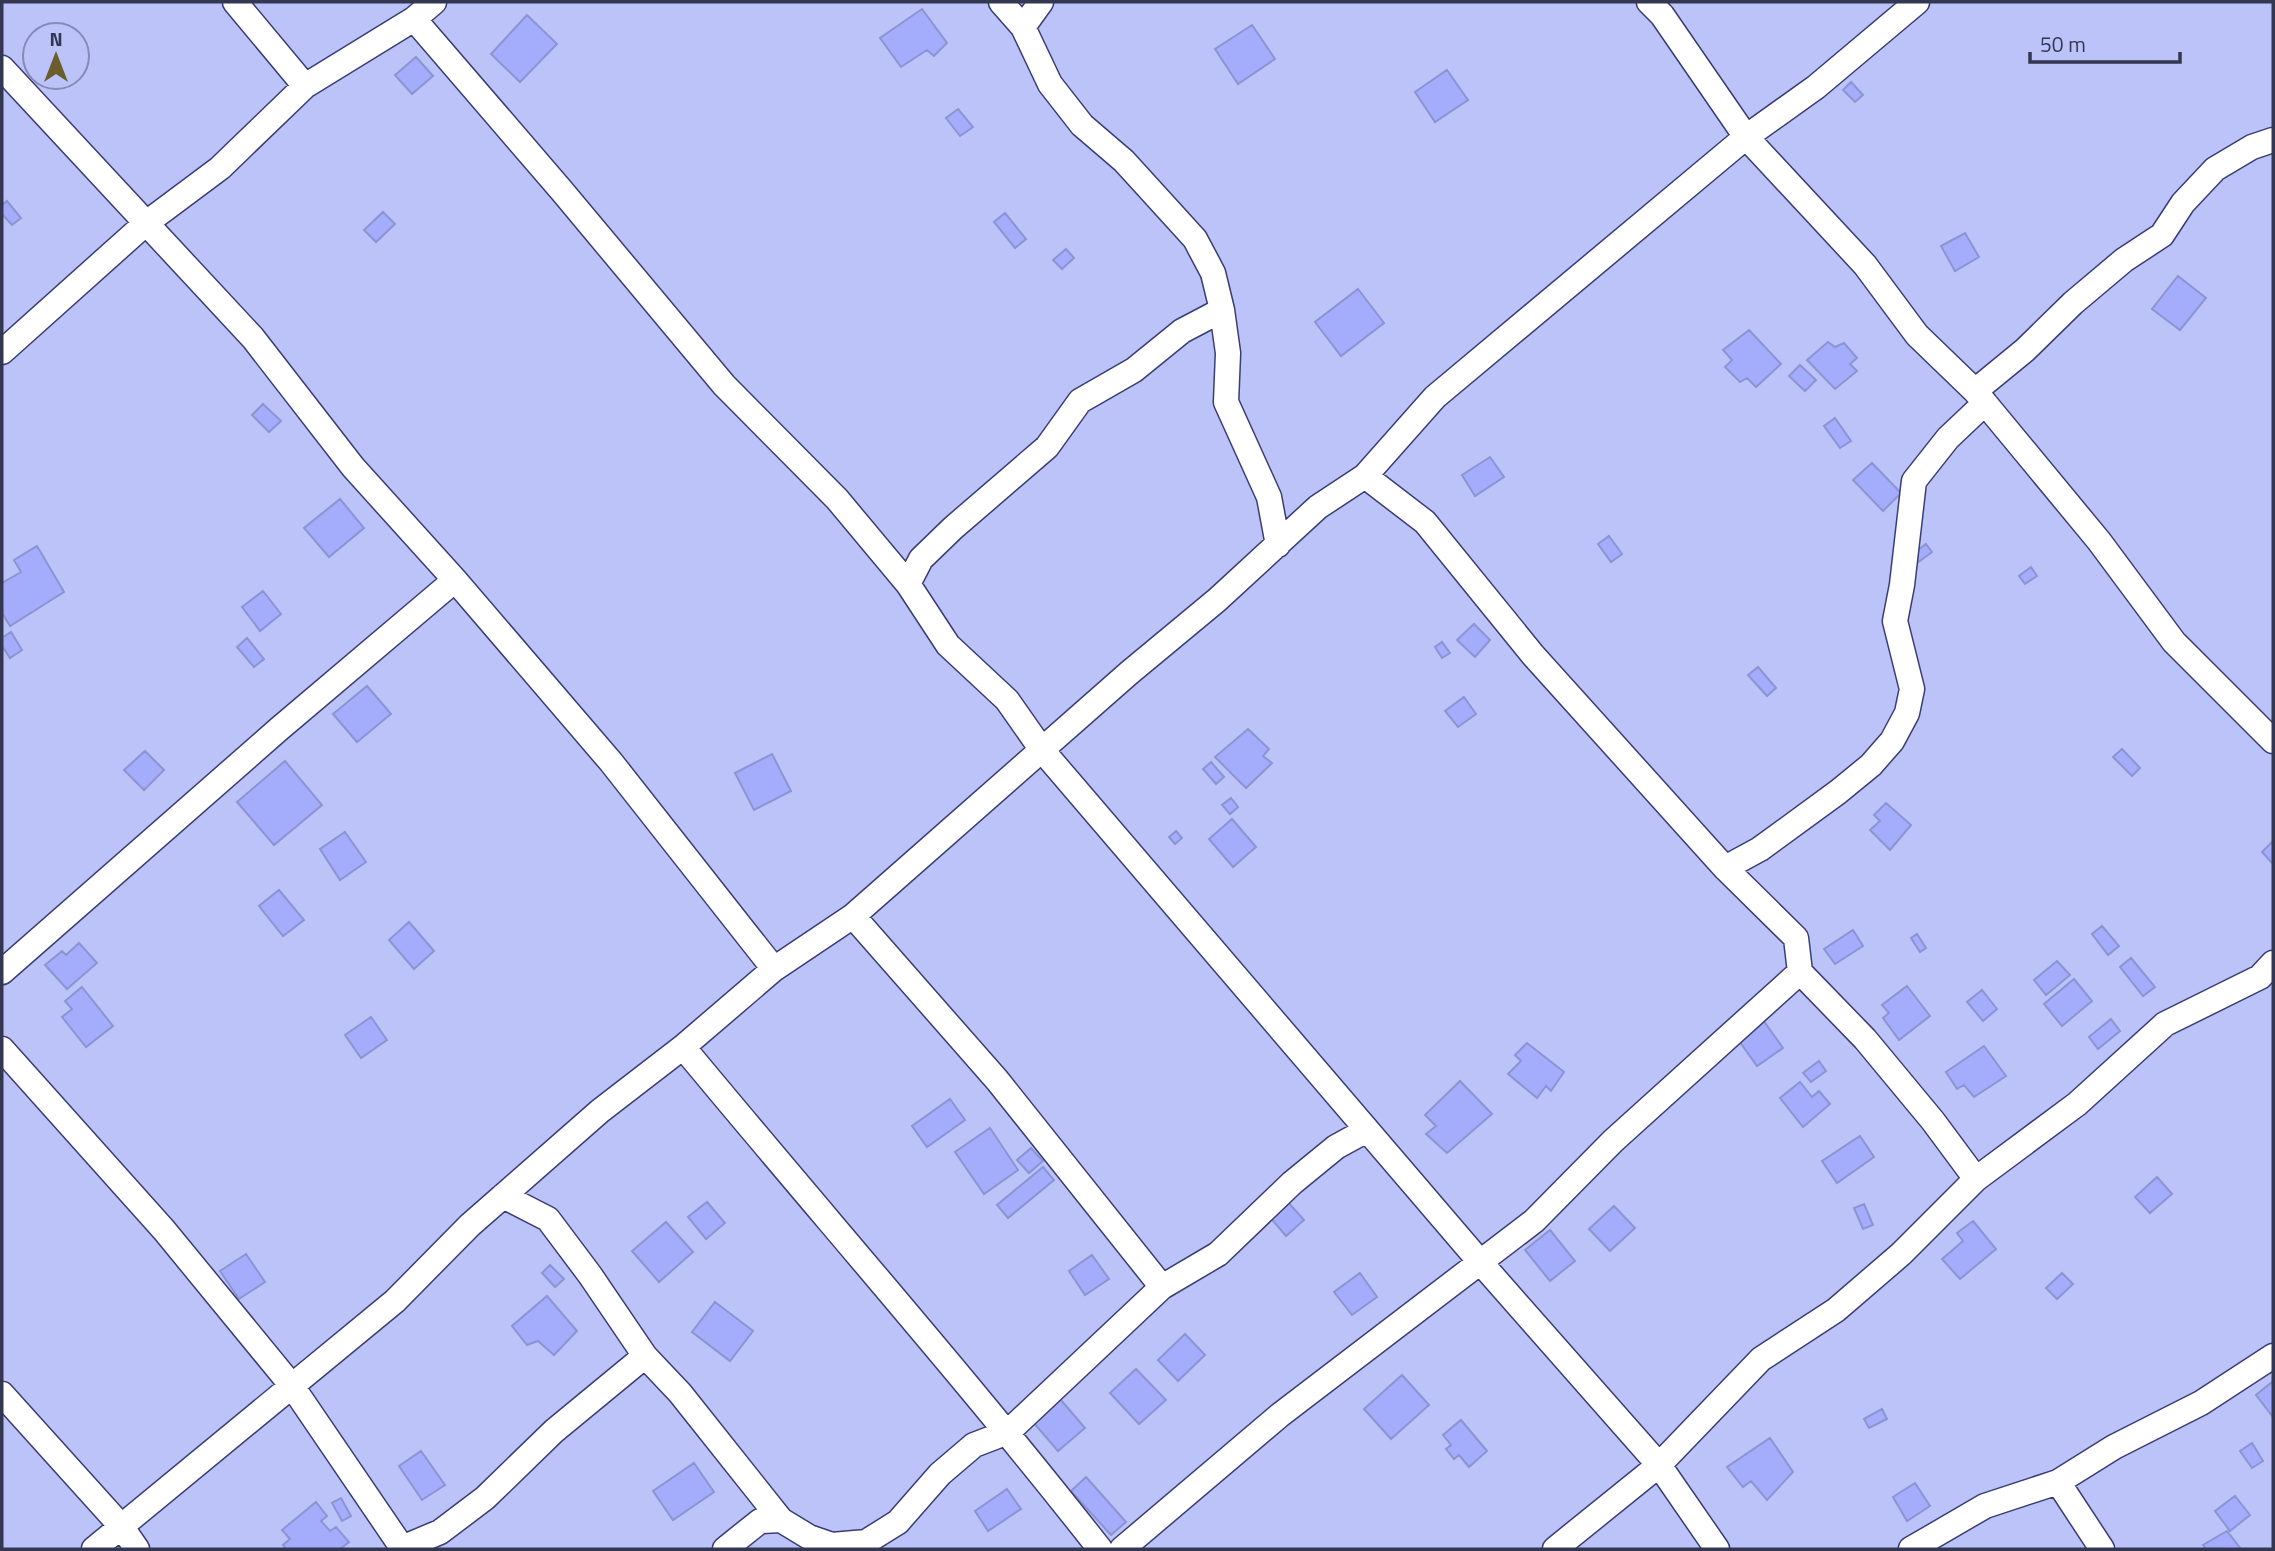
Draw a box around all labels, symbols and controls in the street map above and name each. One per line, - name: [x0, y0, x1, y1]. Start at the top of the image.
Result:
- north arrow: [21, 21, 91, 91]
- scale bar: [2030, 21, 2180, 65]
- text: N: [49, 24, 63, 53]
- text: 50 m: [2040, 28, 2086, 60]

